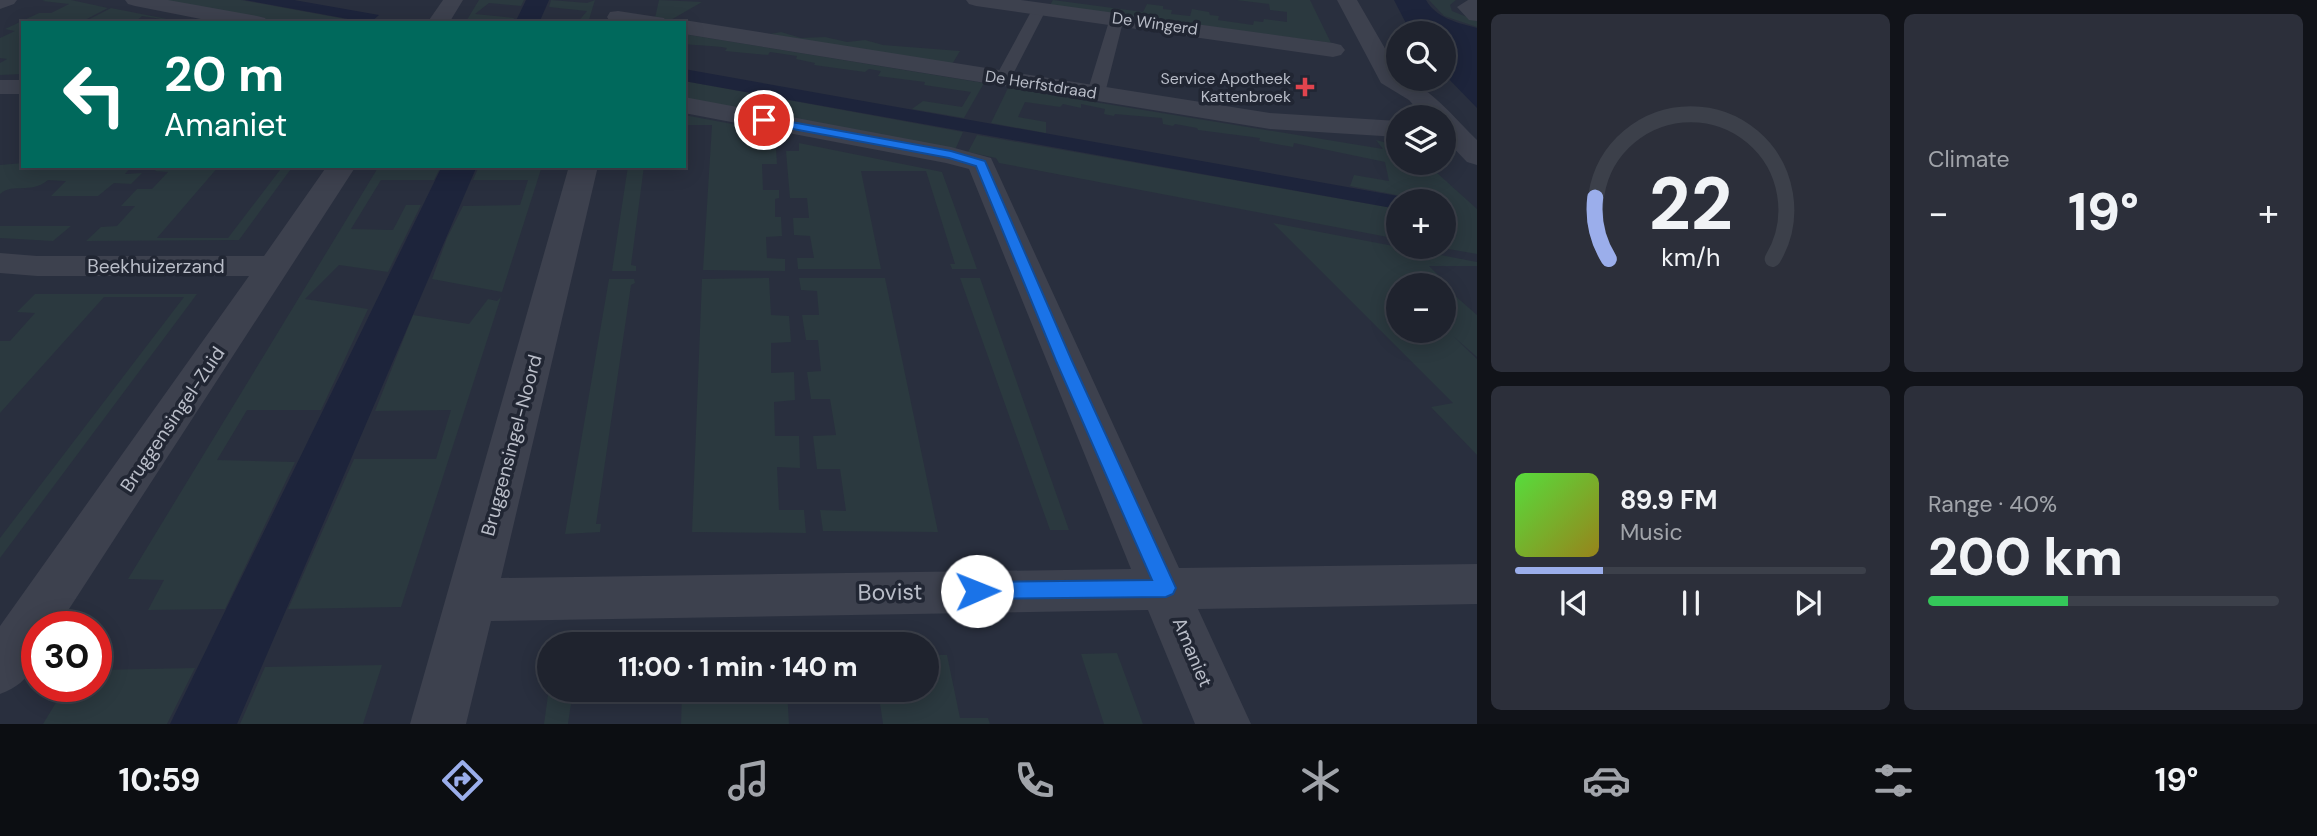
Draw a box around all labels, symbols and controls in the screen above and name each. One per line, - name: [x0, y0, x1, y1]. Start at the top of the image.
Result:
- street label: De Wingerd: [1111, 7, 1199, 40]
- map controls: [1386, 21, 1456, 343]
- button: search: [1386, 21, 1456, 91]
- text: 20 m: [164, 42, 284, 106]
- icon: left: [49, 49, 140, 140]
- street label: De Herfstdraad: [984, 65, 1098, 104]
- place label: Service Apotheek Kattenbroek: [1160, 68, 1291, 107]
- marker: Service Apotheek Kattenbroek: [1297, 79, 1313, 95]
- pin: [734, 90, 794, 150]
- icon: arrive: [745, 101, 783, 139]
- text: Amaniet: [164, 104, 287, 146]
- button: layers: [1386, 105, 1456, 175]
- text: Climate: [1928, 144, 2010, 174]
- text: 22: [1648, 157, 1733, 252]
- text: 19°: [2068, 178, 2139, 246]
- text: −: [1928, 188, 1949, 238]
- text: +: [2258, 188, 2279, 238]
- button: +: [1386, 189, 1456, 259]
- text: km/h: [1661, 241, 1720, 274]
- street label: Beekhuizerzand: [87, 254, 225, 279]
- button: −: [1386, 273, 1456, 343]
- street label: Bruggensingel-Zuid: [114, 342, 230, 497]
- street label: Bruggensingel-Noord: [475, 352, 548, 539]
- text: 89.9 FM: [1620, 483, 1717, 517]
- text: Range · 40%: [1928, 489, 2057, 519]
- text: Music: [1620, 517, 1683, 547]
- text: 200 km: [1928, 523, 2123, 591]
- position arrow: [940, 554, 1014, 628]
- street label: Bovist: [857, 576, 923, 608]
- icon: previous: [1555, 584, 1593, 622]
- icon: pause: [1672, 584, 1710, 622]
- icon: next: [1789, 584, 1827, 622]
- speed limit sign: 30: [21, 611, 112, 702]
- street label: Amaniet: [1167, 614, 1218, 691]
- text: 11:00 · 1 min · 140 m: [618, 650, 858, 684]
- icon: directions: [438, 756, 487, 805]
- icon: music: [724, 756, 773, 805]
- icon: phone: [1010, 756, 1059, 805]
- icon: climate: [1296, 756, 1345, 805]
- icon: car: [1582, 756, 1631, 805]
- icon: filters: [1869, 756, 1918, 805]
- text: 10:59: [119, 759, 200, 801]
- text: 19°: [2155, 759, 2198, 801]

